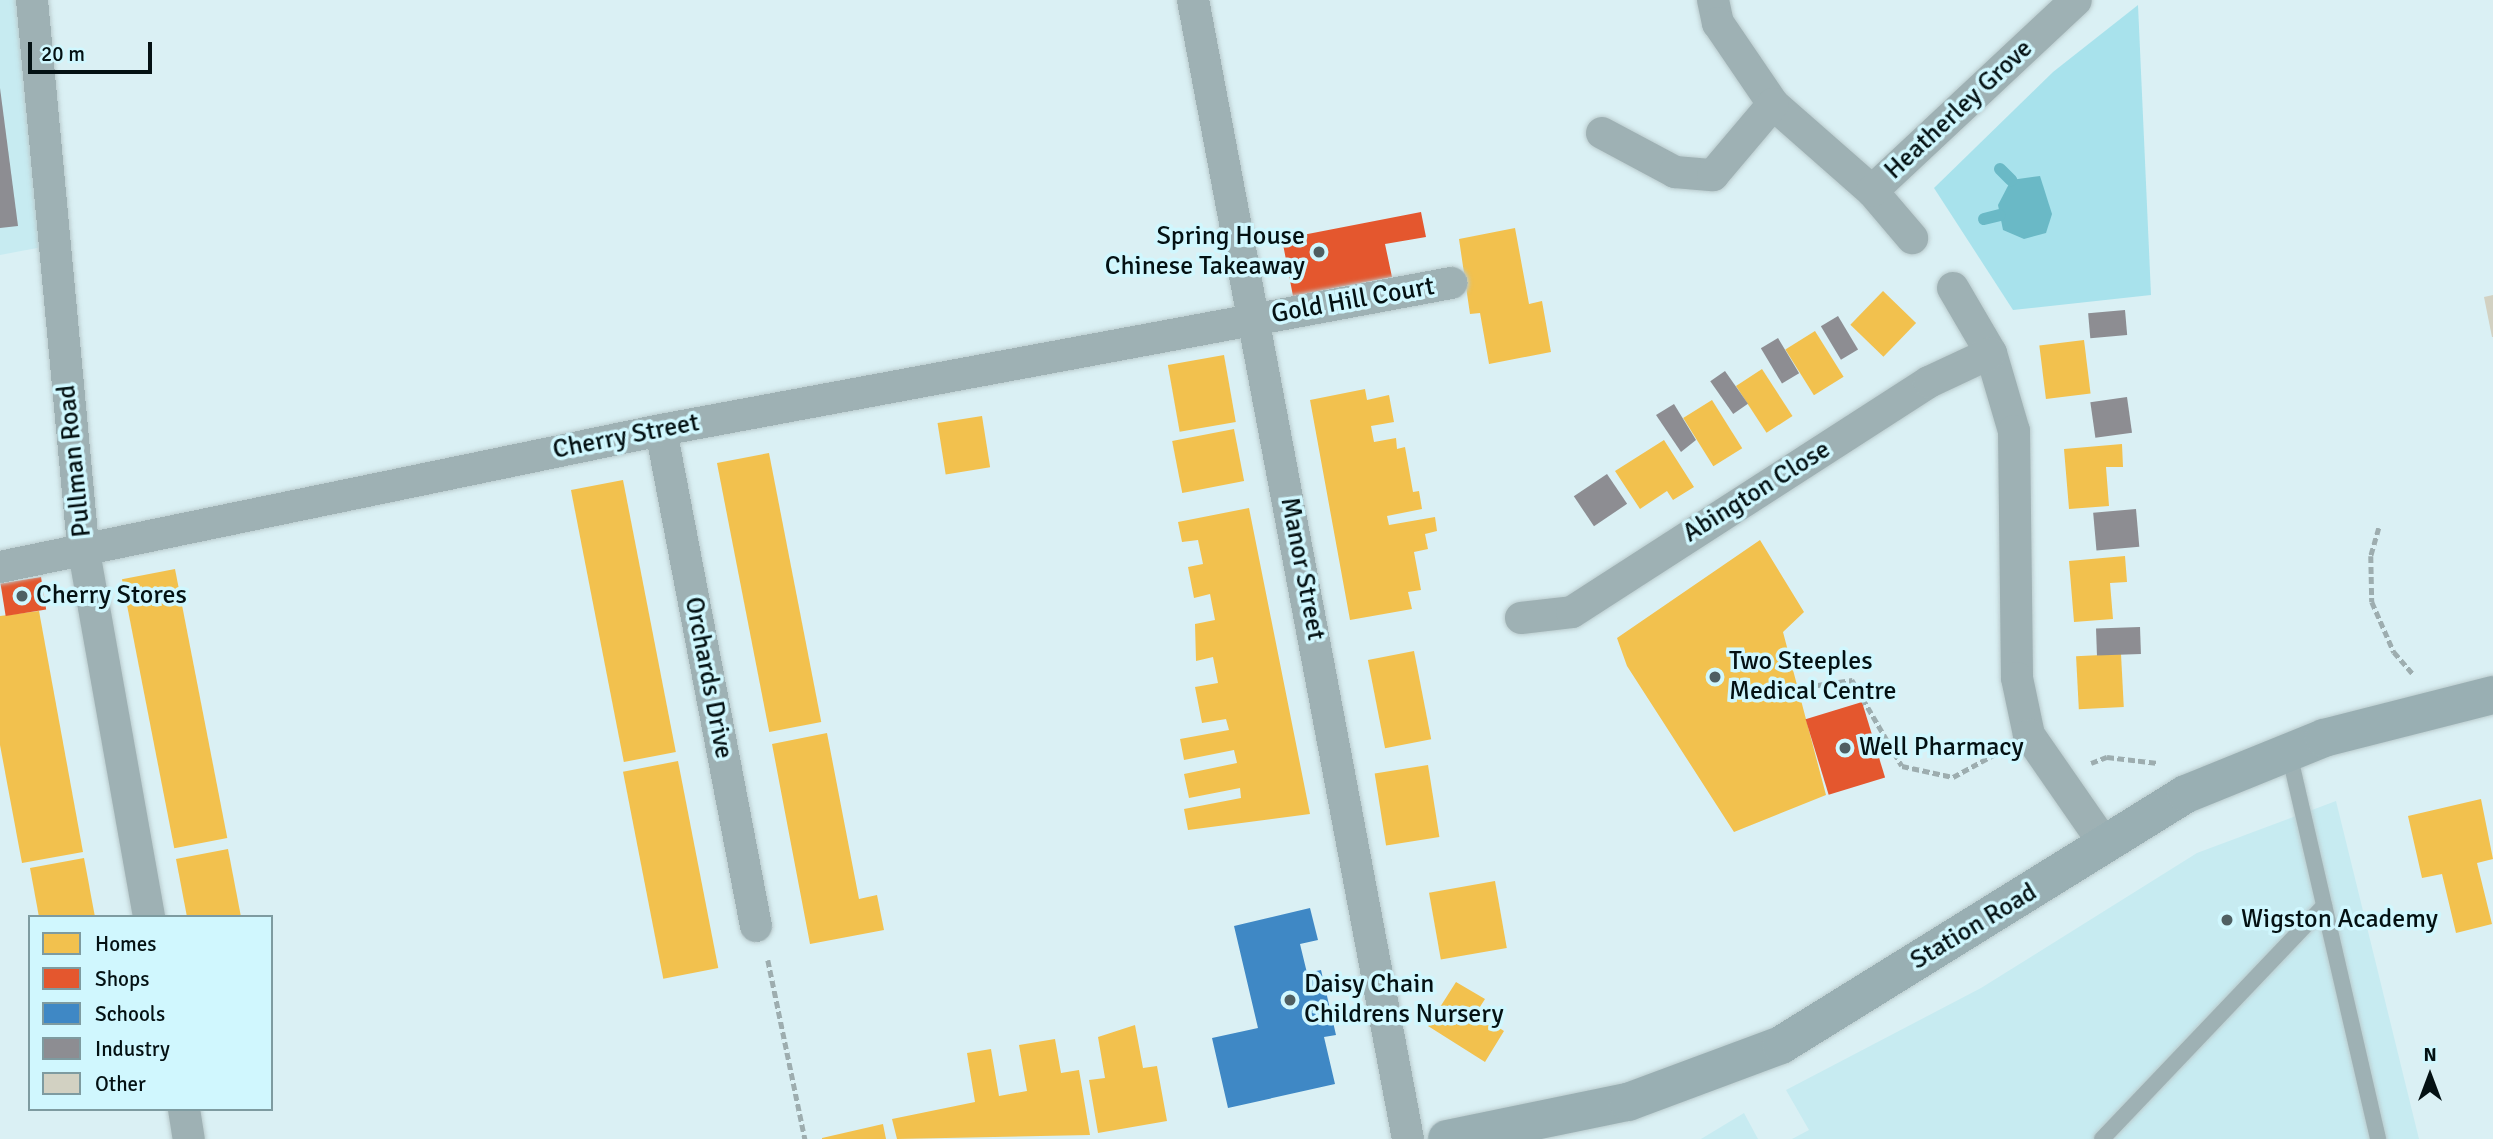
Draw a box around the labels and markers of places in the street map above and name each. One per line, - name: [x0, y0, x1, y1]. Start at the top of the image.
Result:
- place label: Spring House Chinese Takeaway: [1105, 221, 1305, 282]
- marker: Spring House Chinese Takeaway: [1311, 244, 1327, 260]
- place label: Cherry Stores: [36, 580, 187, 612]
- marker: Cherry Stores: [14, 588, 30, 604]
- place label: Two Steeples Medical Centre: [1729, 646, 1896, 708]
- marker: Two Steeples Medical Centre: [1707, 669, 1723, 685]
- place label: Well Pharmacy: [1859, 732, 2024, 764]
- marker: Well Pharmacy: [1837, 740, 1853, 756]
- place label: Wigston Academy: [2241, 904, 2438, 936]
- marker: Wigston Academy: [2219, 912, 2235, 928]
- place label: Daisy Chain Childrens Nursery: [1304, 969, 1504, 1030]
- marker: Daisy Chain Childrens Nursery: [1282, 992, 1298, 1008]

